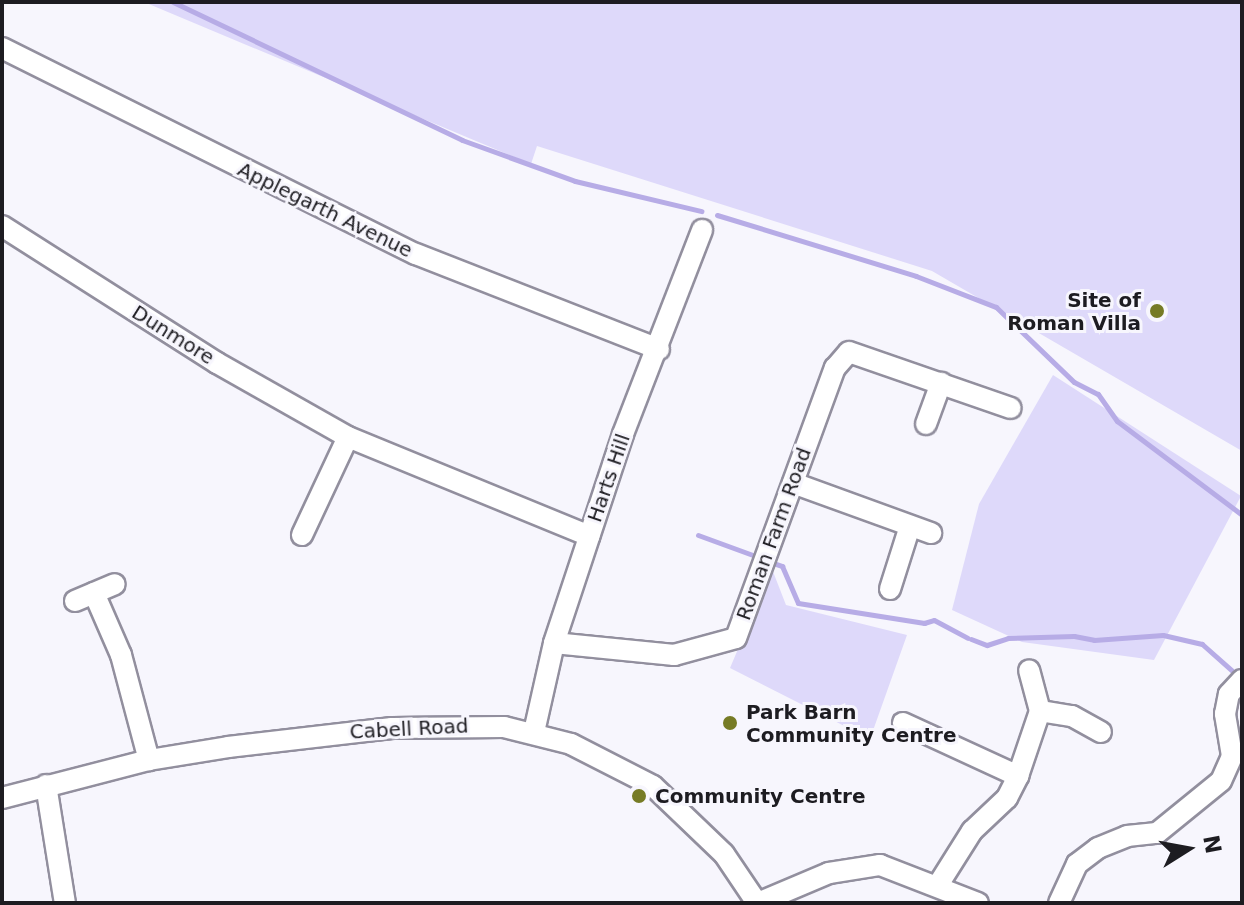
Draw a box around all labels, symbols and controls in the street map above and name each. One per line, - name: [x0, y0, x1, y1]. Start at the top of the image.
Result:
- street label: Applegarth Avenue: [234, 157, 416, 263]
- place label: Site of Roman Villa: [1007, 288, 1141, 335]
- street label: Dunmore: [127, 300, 219, 370]
- marker: Site of Roman Villa: [1148, 302, 1166, 320]
- street label: Harts Hill: [583, 431, 635, 525]
- street label: Roman Farm Road: [732, 444, 816, 624]
- place label: Park Barn Community Centre: [746, 700, 956, 747]
- street label: Cabell Road: [349, 714, 469, 744]
- marker: Park Barn Community Centre: [721, 714, 739, 732]
- place label: Community Centre: [655, 784, 865, 808]
- marker: Community Centre: [630, 787, 648, 805]
- north arrow: [1148, 809, 1228, 889]
- text: N: [1198, 833, 1226, 856]

